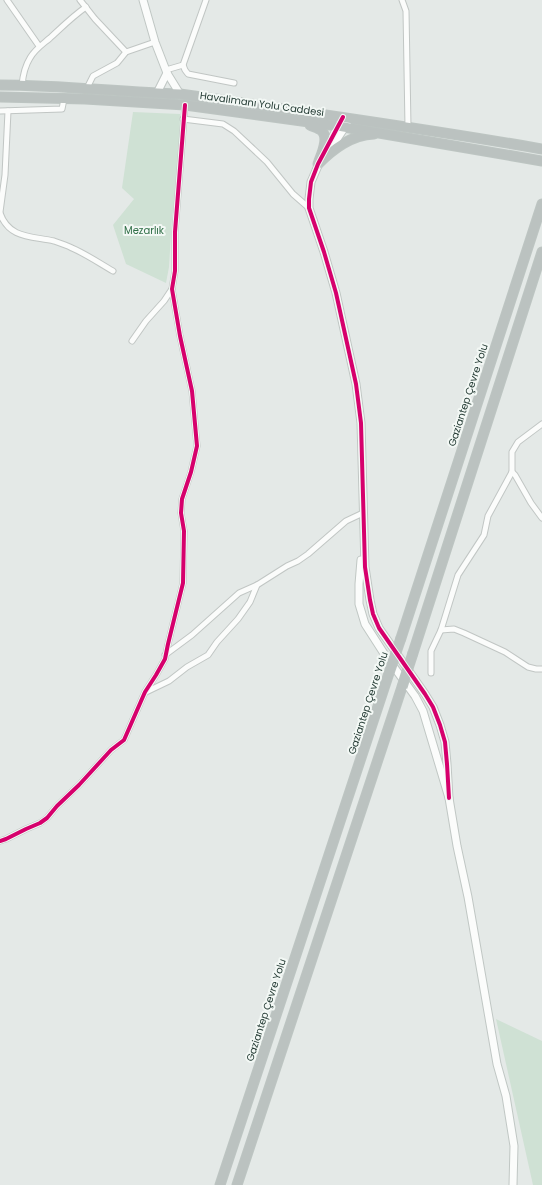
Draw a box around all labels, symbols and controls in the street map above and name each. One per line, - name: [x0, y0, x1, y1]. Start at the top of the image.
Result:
- street label: Havalimanı Yolu Caddesi: [199, 88, 325, 120]
- park label: Mezarlık: [124, 223, 165, 238]
- street label: Gaziantep Çevre Yolu: [444, 342, 492, 448]
- street label: Gaziantep Çevre Yolu: [344, 650, 392, 756]
- street label: Gaziantep Çevre Yolu: [242, 957, 290, 1063]

